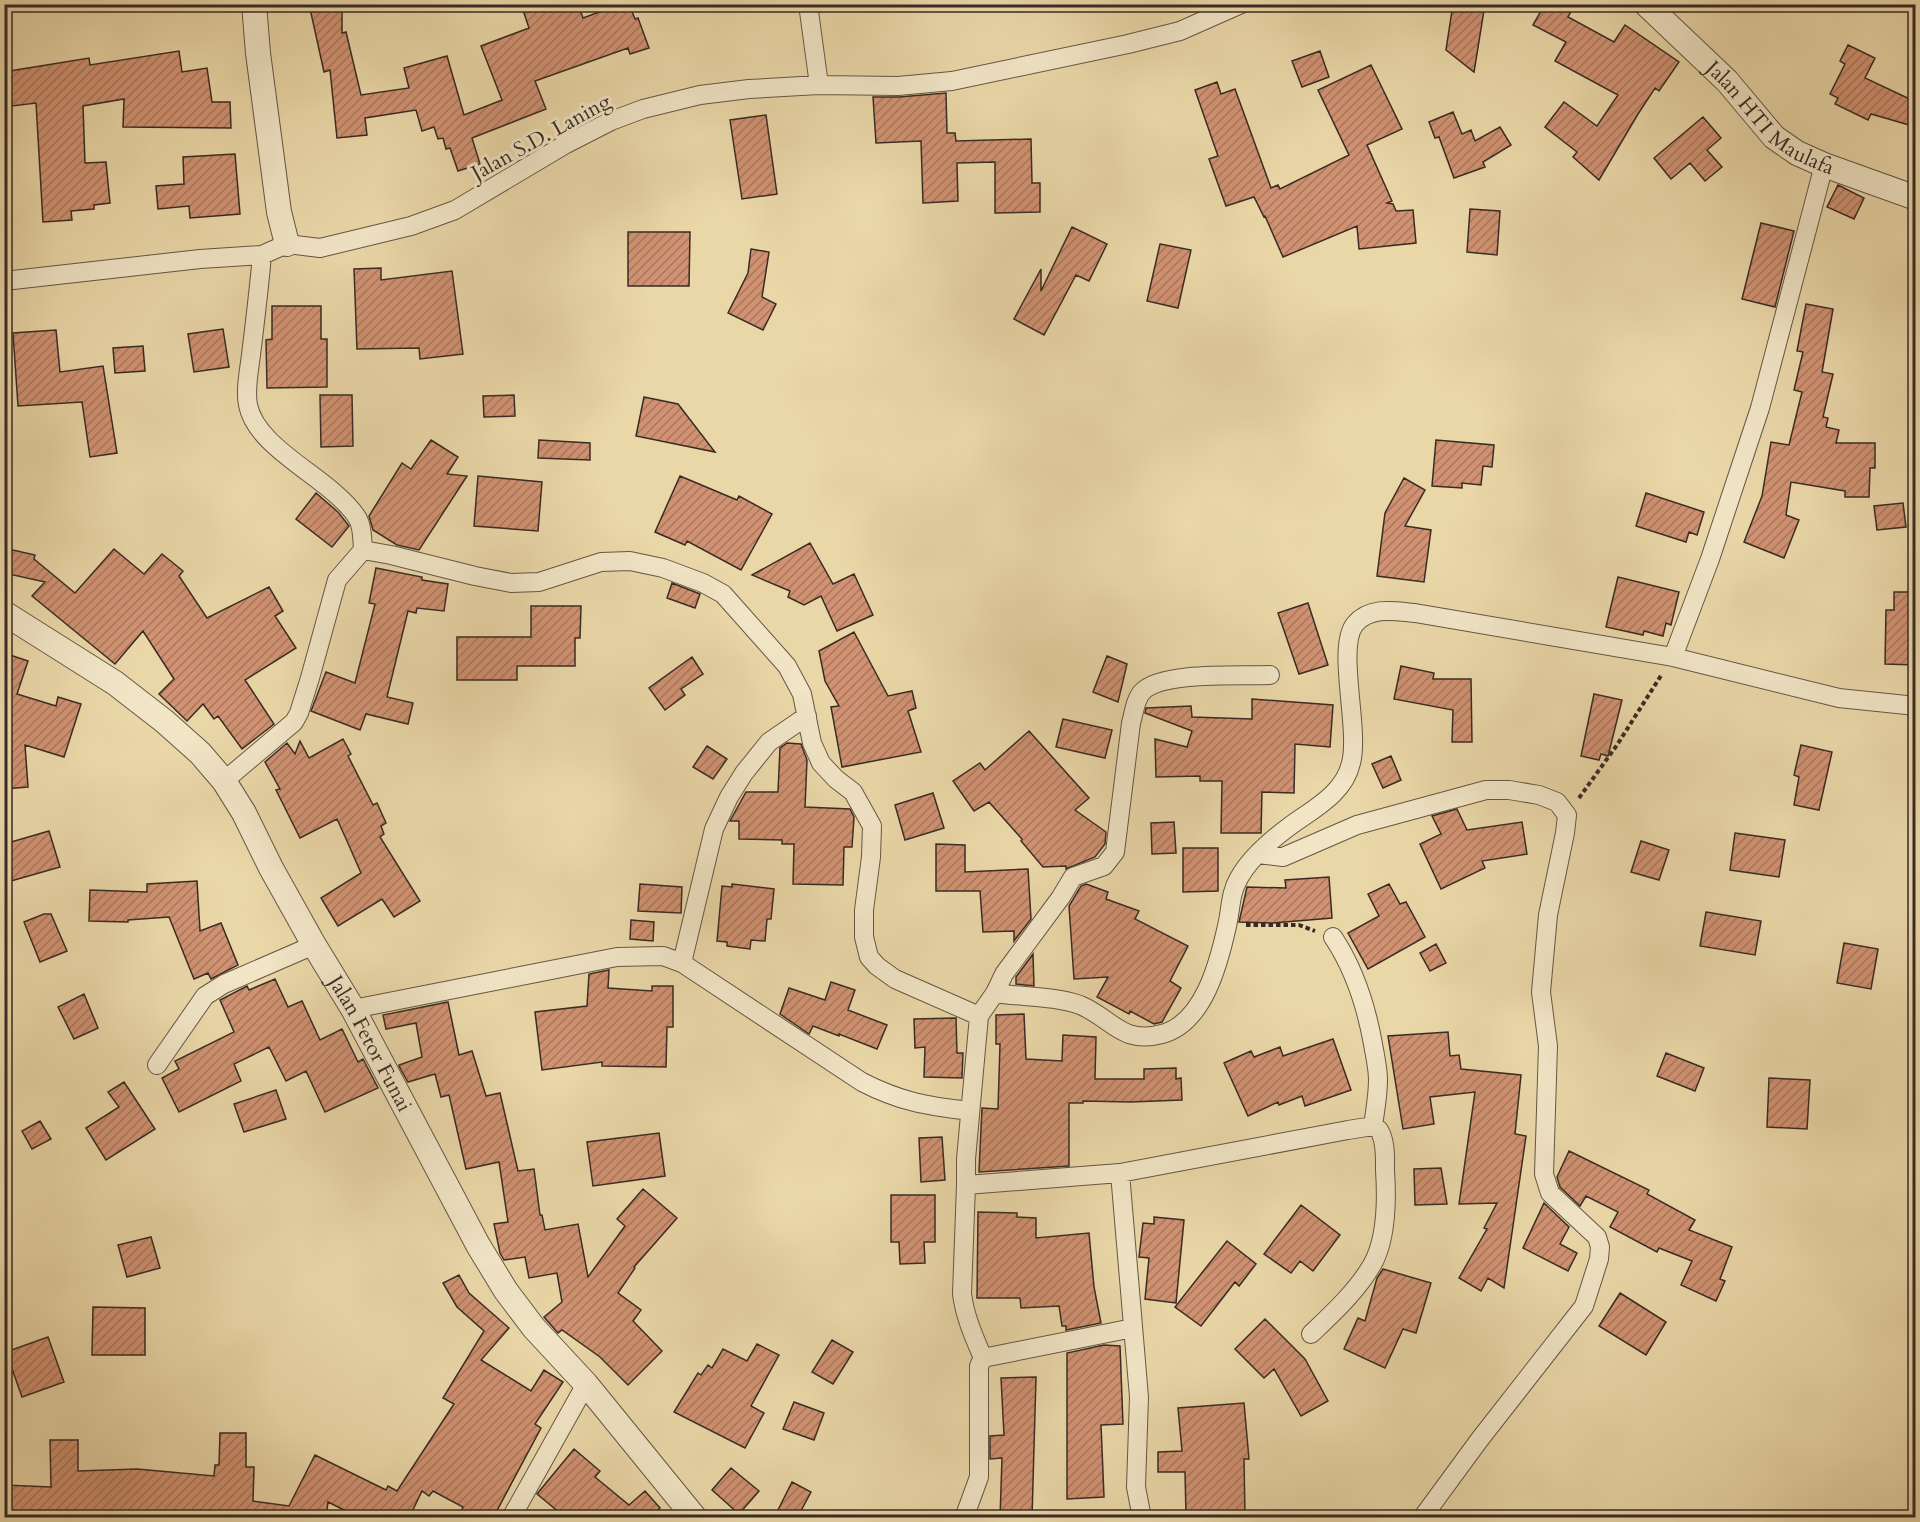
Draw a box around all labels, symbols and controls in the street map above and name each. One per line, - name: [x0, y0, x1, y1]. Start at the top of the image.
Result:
- street label: Jalan HTI Maulafa: [1697, 52, 1838, 182]
- street label: Jalan S.D. Laning: [464, 87, 616, 189]
- street label: Jalan Fetor Funai: [319, 967, 419, 1117]

